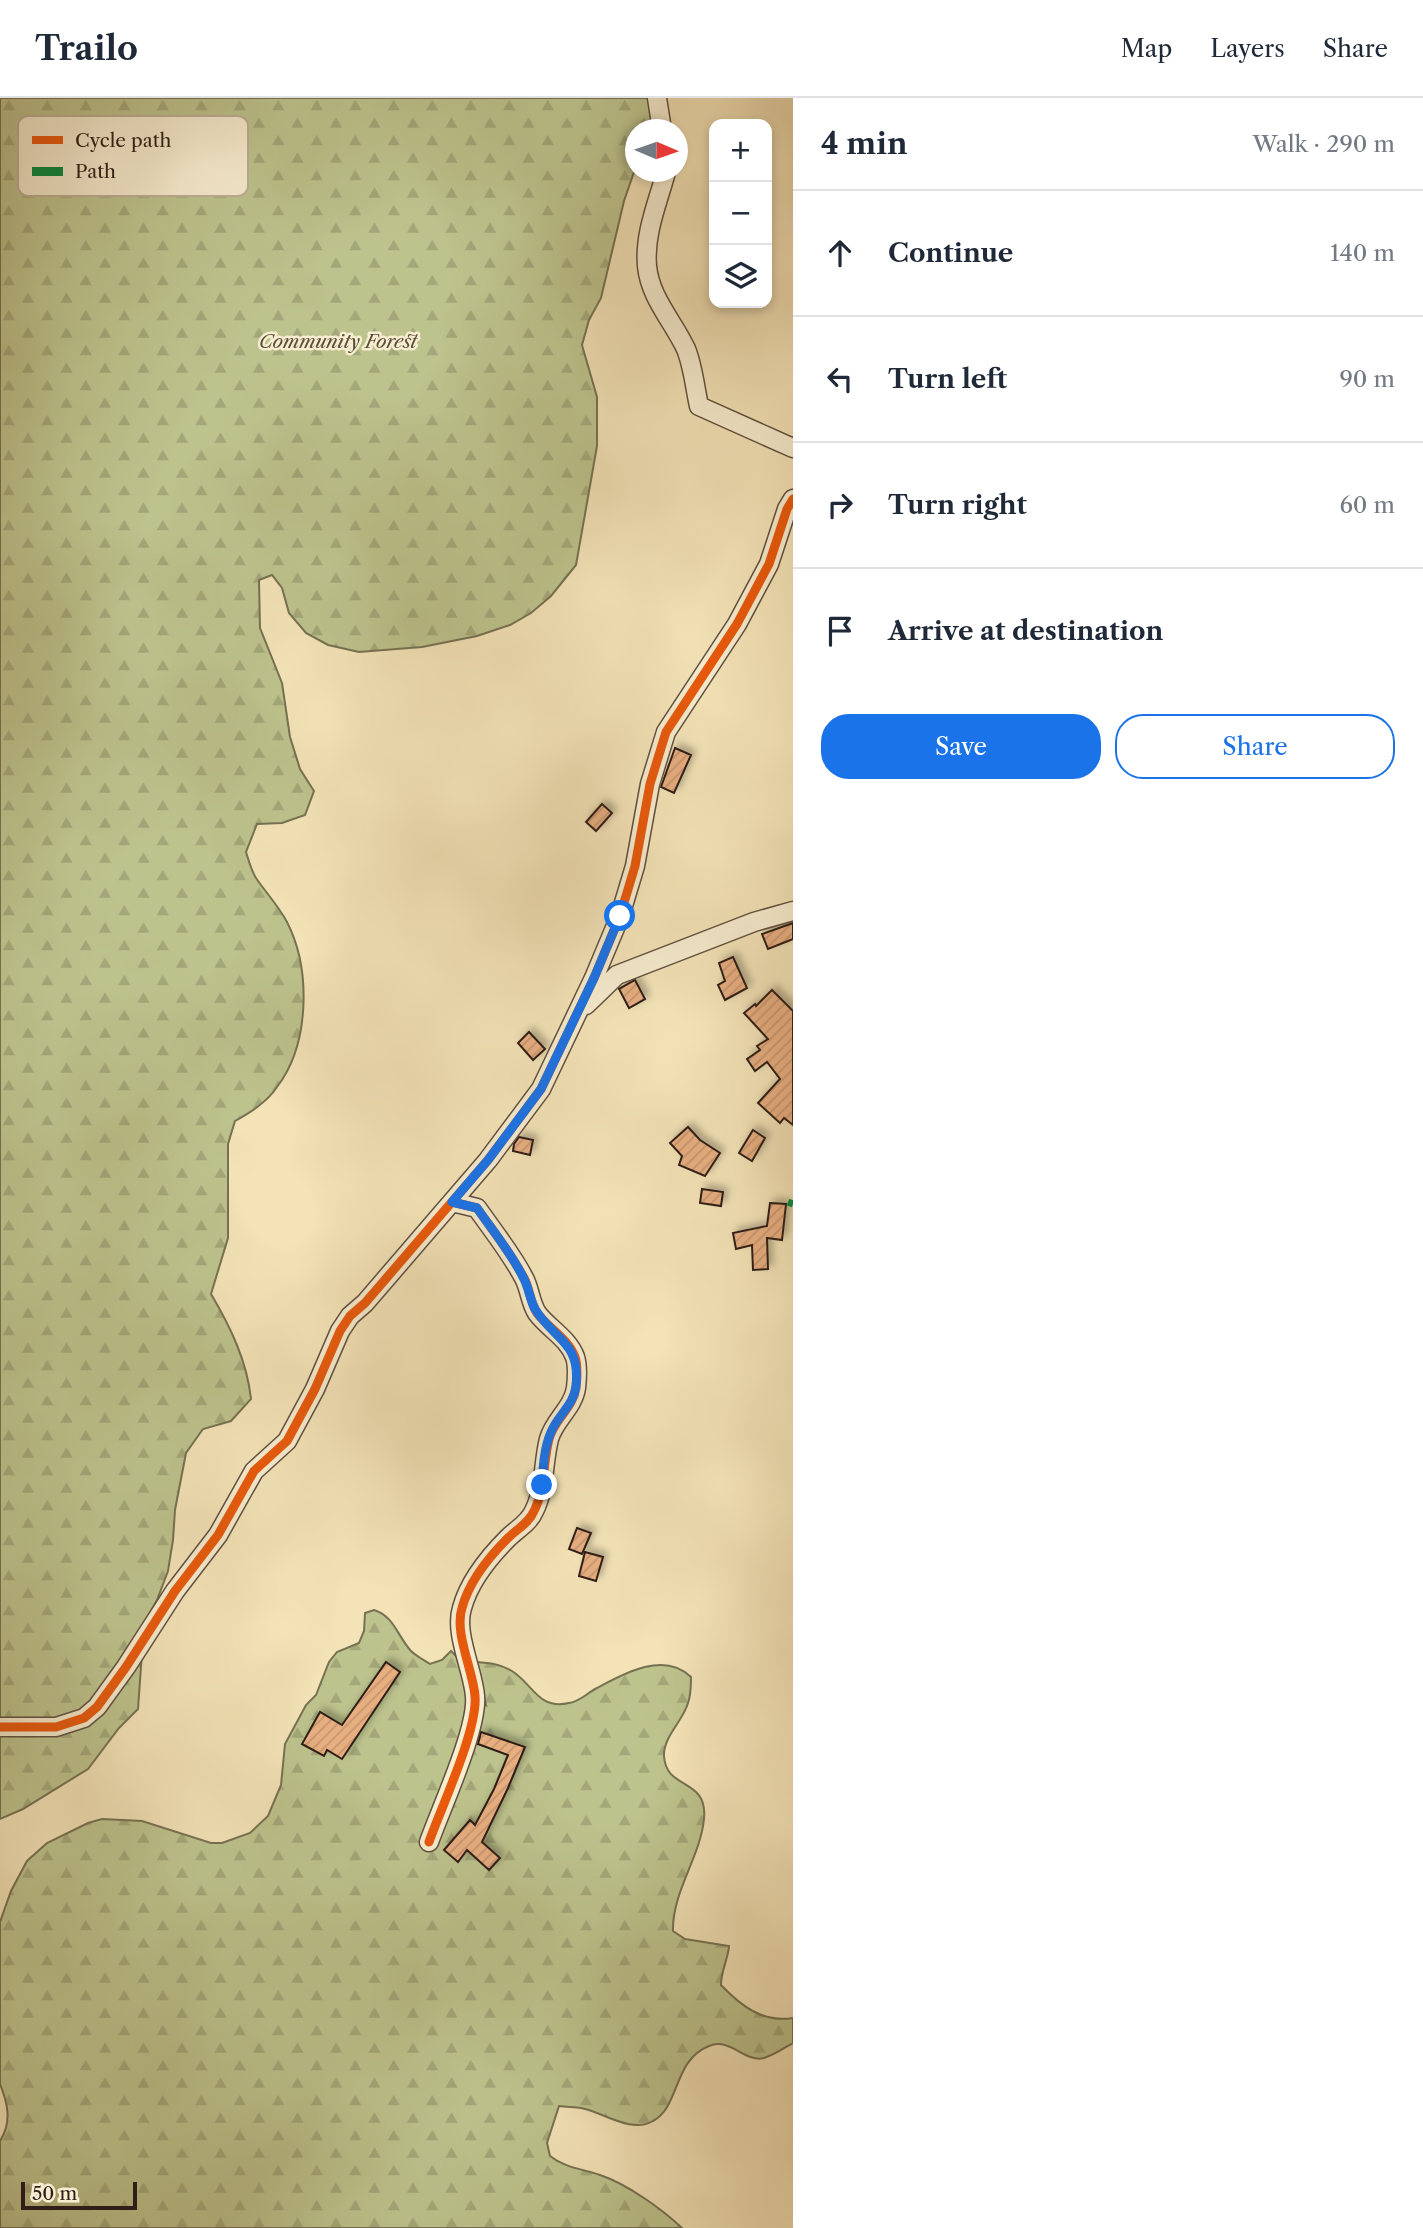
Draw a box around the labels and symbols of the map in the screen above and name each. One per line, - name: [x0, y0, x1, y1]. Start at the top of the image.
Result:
- legend: [18, 116, 248, 196]
- north arrow: [625, 119, 688, 182]
- text: Cycle path: [75, 129, 171, 152]
- text: Path: [75, 160, 116, 183]
- park label: Community Forest: [259, 330, 418, 353]
- route start: [604, 900, 635, 931]
- route end: [526, 1469, 557, 1500]
- scale bar: [21, 2179, 136, 2211]

